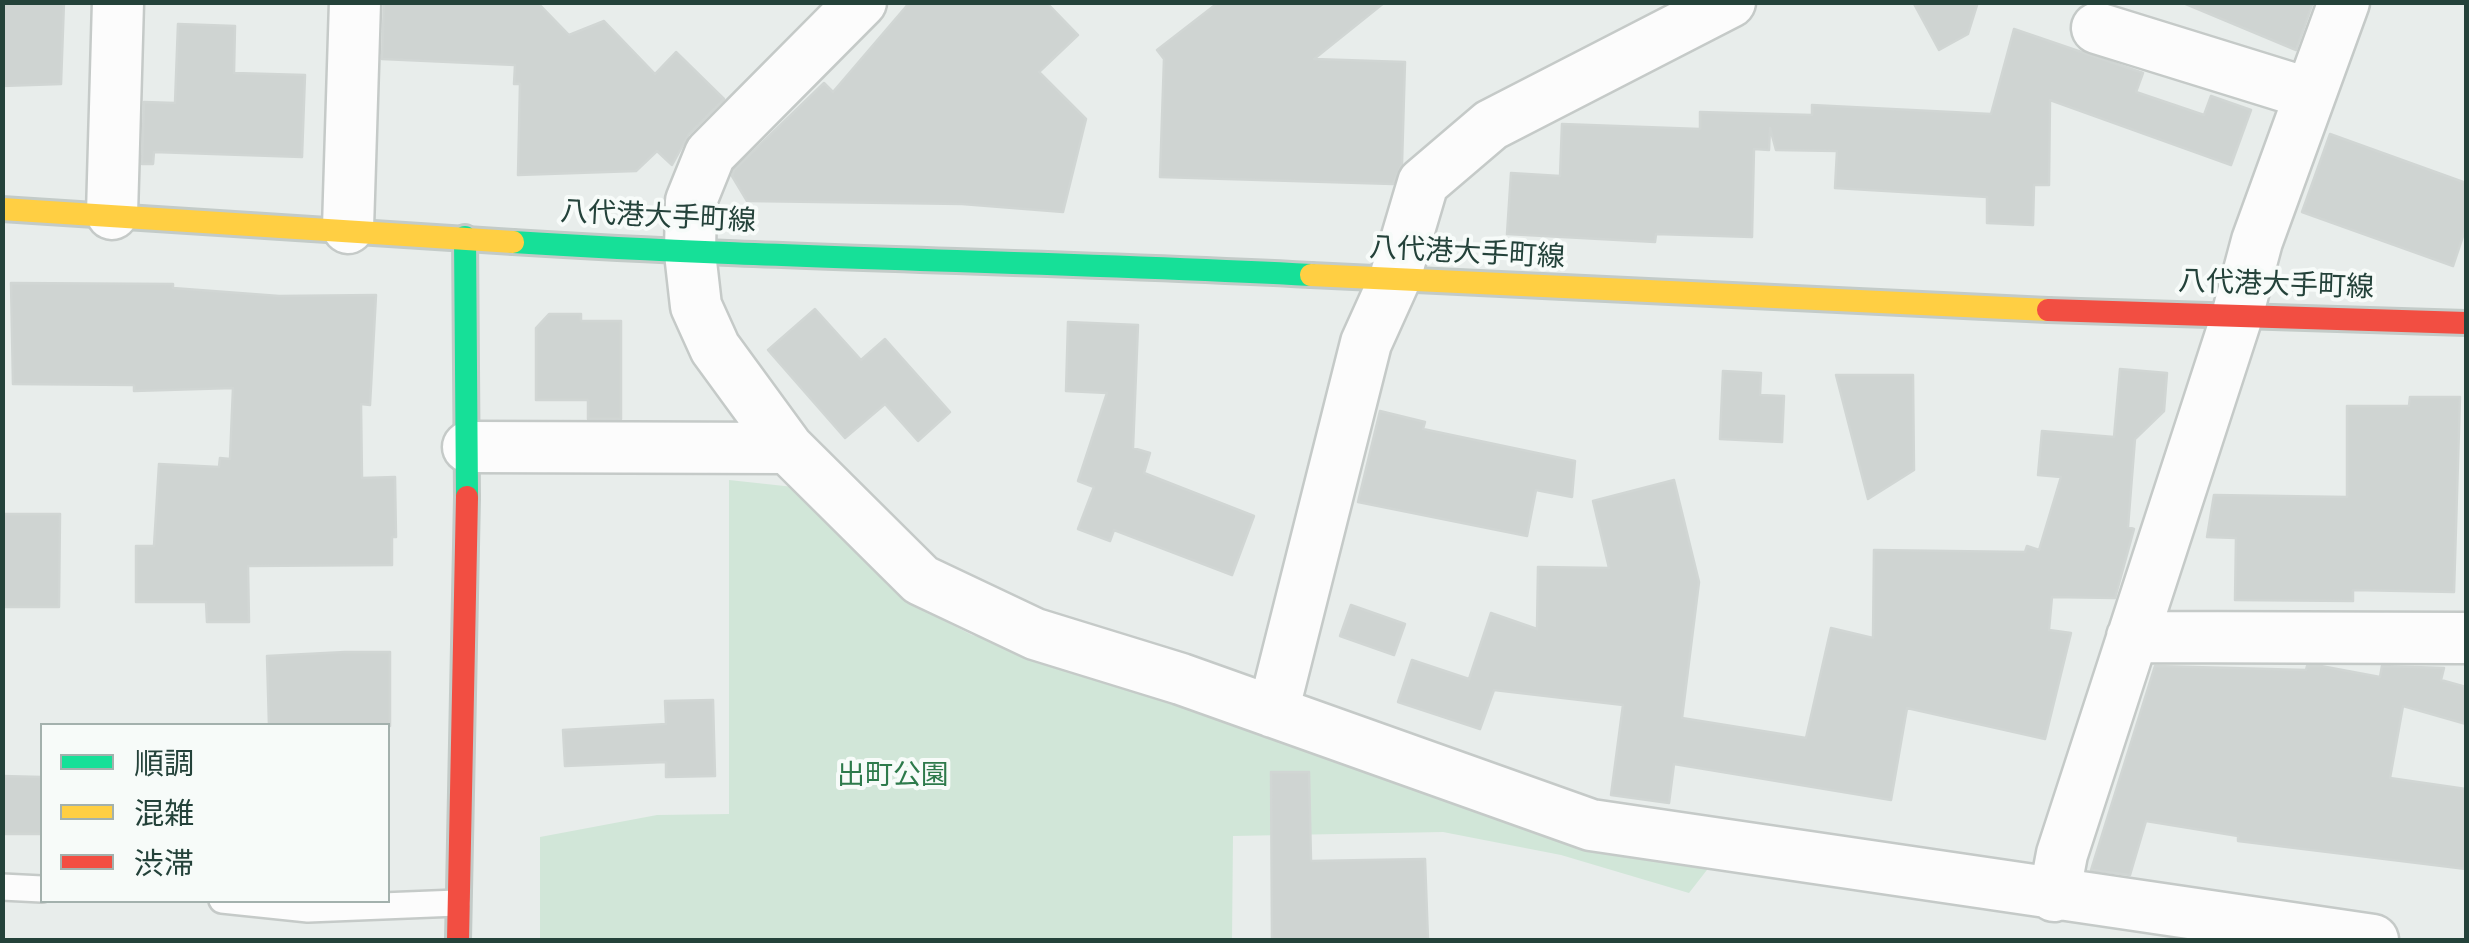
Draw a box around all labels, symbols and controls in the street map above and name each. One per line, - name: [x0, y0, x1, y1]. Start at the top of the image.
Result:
- street label: 八代港大手町線: [559, 197, 757, 241]
- street label: 八代港大手町線: [1368, 233, 1566, 277]
- street label: 八代港大手町線: [2177, 267, 2375, 307]
- legend: [40, 723, 390, 903]
- text: 順調: [134, 743, 194, 786]
- park label: 出町公園: [837, 761, 949, 795]
- text: 混雑: [134, 793, 194, 836]
- text: 渋滞: [134, 843, 194, 886]

